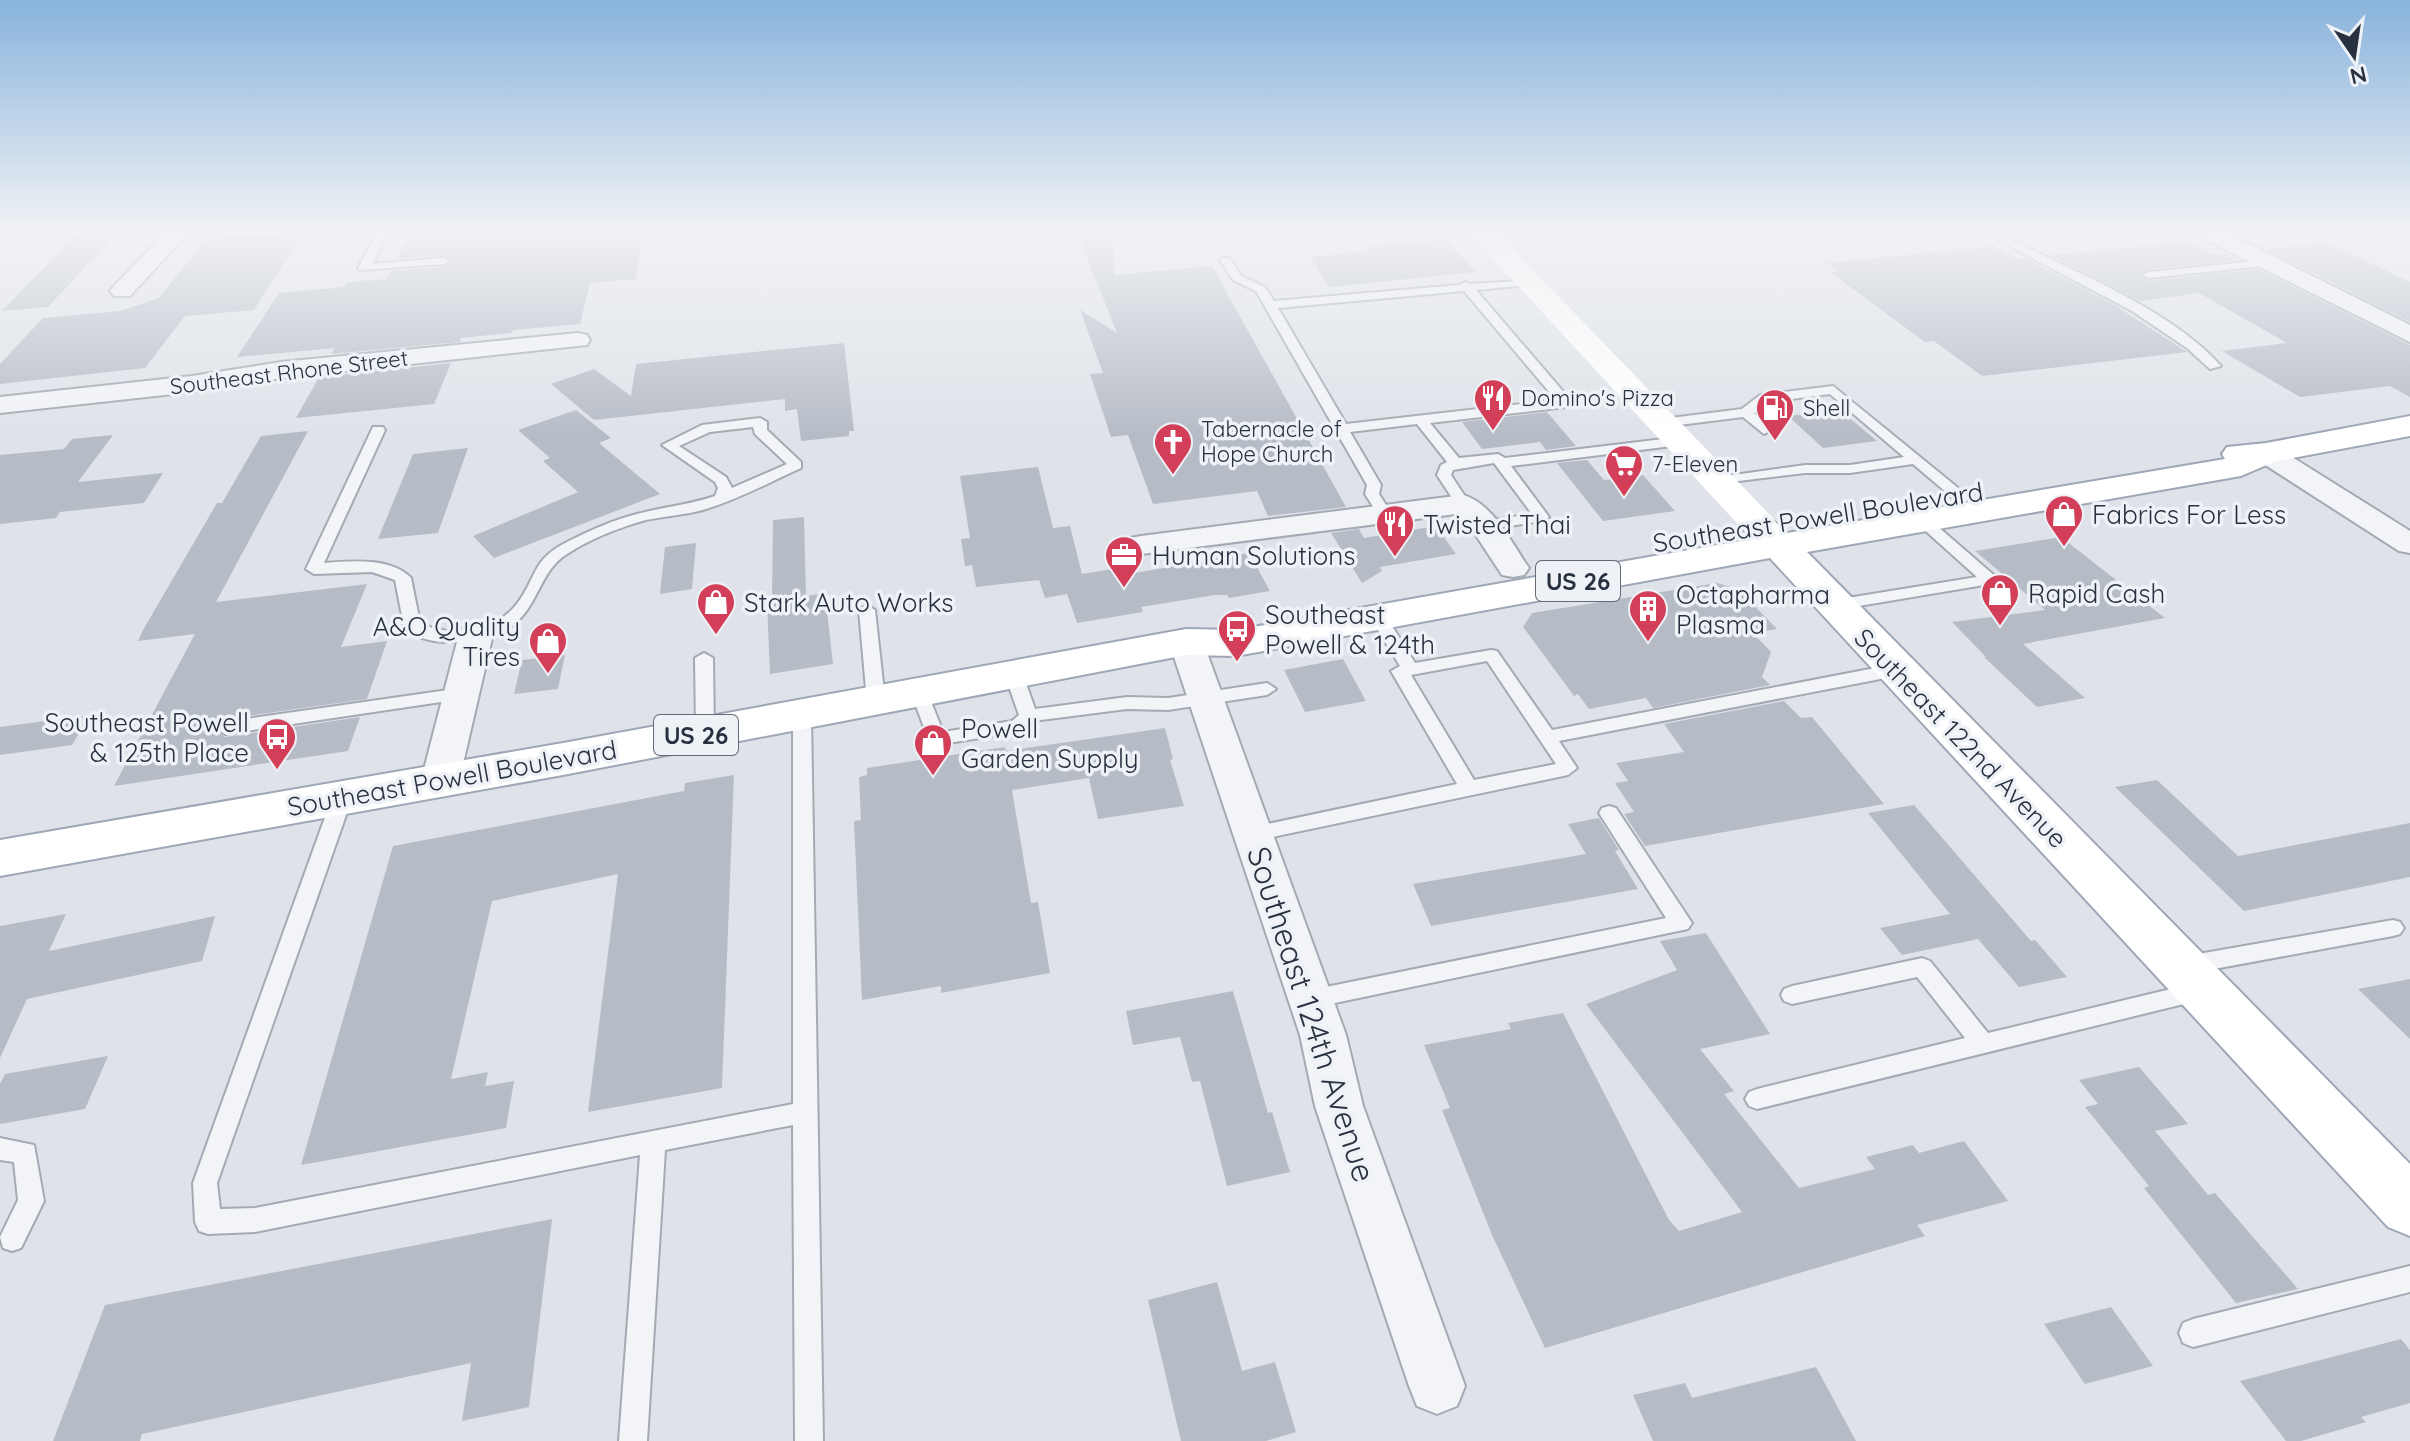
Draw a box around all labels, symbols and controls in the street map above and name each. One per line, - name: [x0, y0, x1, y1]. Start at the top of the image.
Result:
- north arrow: [2314, 16, 2394, 96]
- text: N: [2347, 60, 2370, 91]
- street label: Southeast Rhone Street: [168, 344, 410, 400]
- restaurant icon: Domino's Pizza: [1472, 377, 1514, 432]
- place label: Domino's Pizza: [1521, 384, 1674, 412]
- fuel station icon: Shell: [1754, 387, 1796, 442]
- place label: Shell: [1803, 394, 1850, 422]
- place label: Tabernacle of Hope Church: [1201, 415, 1342, 468]
- church icon: Tabernacle of Hope Church: [1152, 421, 1194, 476]
- supermarket icon: 7-Eleven: [1603, 443, 1645, 498]
- place label: 7-Eleven: [1652, 450, 1738, 478]
- street label: Southeast Powell Boulevard: [1651, 475, 1985, 559]
- shop icon: Fabrics For Less: [2043, 493, 2085, 548]
- place label: Fabrics For Less: [2092, 498, 2286, 531]
- restaurant icon: Twisted Thai: [1374, 503, 1416, 558]
- place label: Twisted Thai: [1423, 508, 1571, 541]
- office icon: Human Solutions: [1103, 534, 1145, 589]
- place label: Human Solutions: [1152, 539, 1355, 572]
- road number: US 26: [1536, 561, 1620, 601]
- shop icon: Rapid Cash: [1979, 572, 2021, 627]
- place label: Rapid Cash: [2028, 577, 2165, 610]
- place label: Octapharma Plasma: [1676, 578, 1830, 641]
- shop icon: Stark Auto Works: [695, 581, 737, 636]
- place label: Stark Auto Works: [744, 586, 953, 619]
- building icon: Octapharma Plasma: [1627, 588, 1669, 643]
- place label: Southeast Powell & 124th: [1265, 598, 1435, 661]
- bus stop icon: Southeast Powell & 124th: [1216, 608, 1258, 663]
- place label: A&O Quality Tires: [373, 610, 520, 673]
- shop icon: A&O Quality Tires: [527, 620, 569, 675]
- street label: Southeast 122nd Avenue: [1848, 621, 2074, 855]
- place label: Southeast Powell & 125th Place: [45, 706, 249, 769]
- place label: Powell Garden Supply: [961, 712, 1138, 775]
- road number: US 26: [654, 715, 738, 755]
- bus stop icon: Southeast Powell & 125th Place: [256, 716, 298, 771]
- shop icon: Powell Garden Supply: [912, 722, 954, 777]
- street label: Southeast Powell Boulevard: [285, 733, 619, 823]
- street label: Southeast 124th Avenue: [1239, 841, 1385, 1187]

